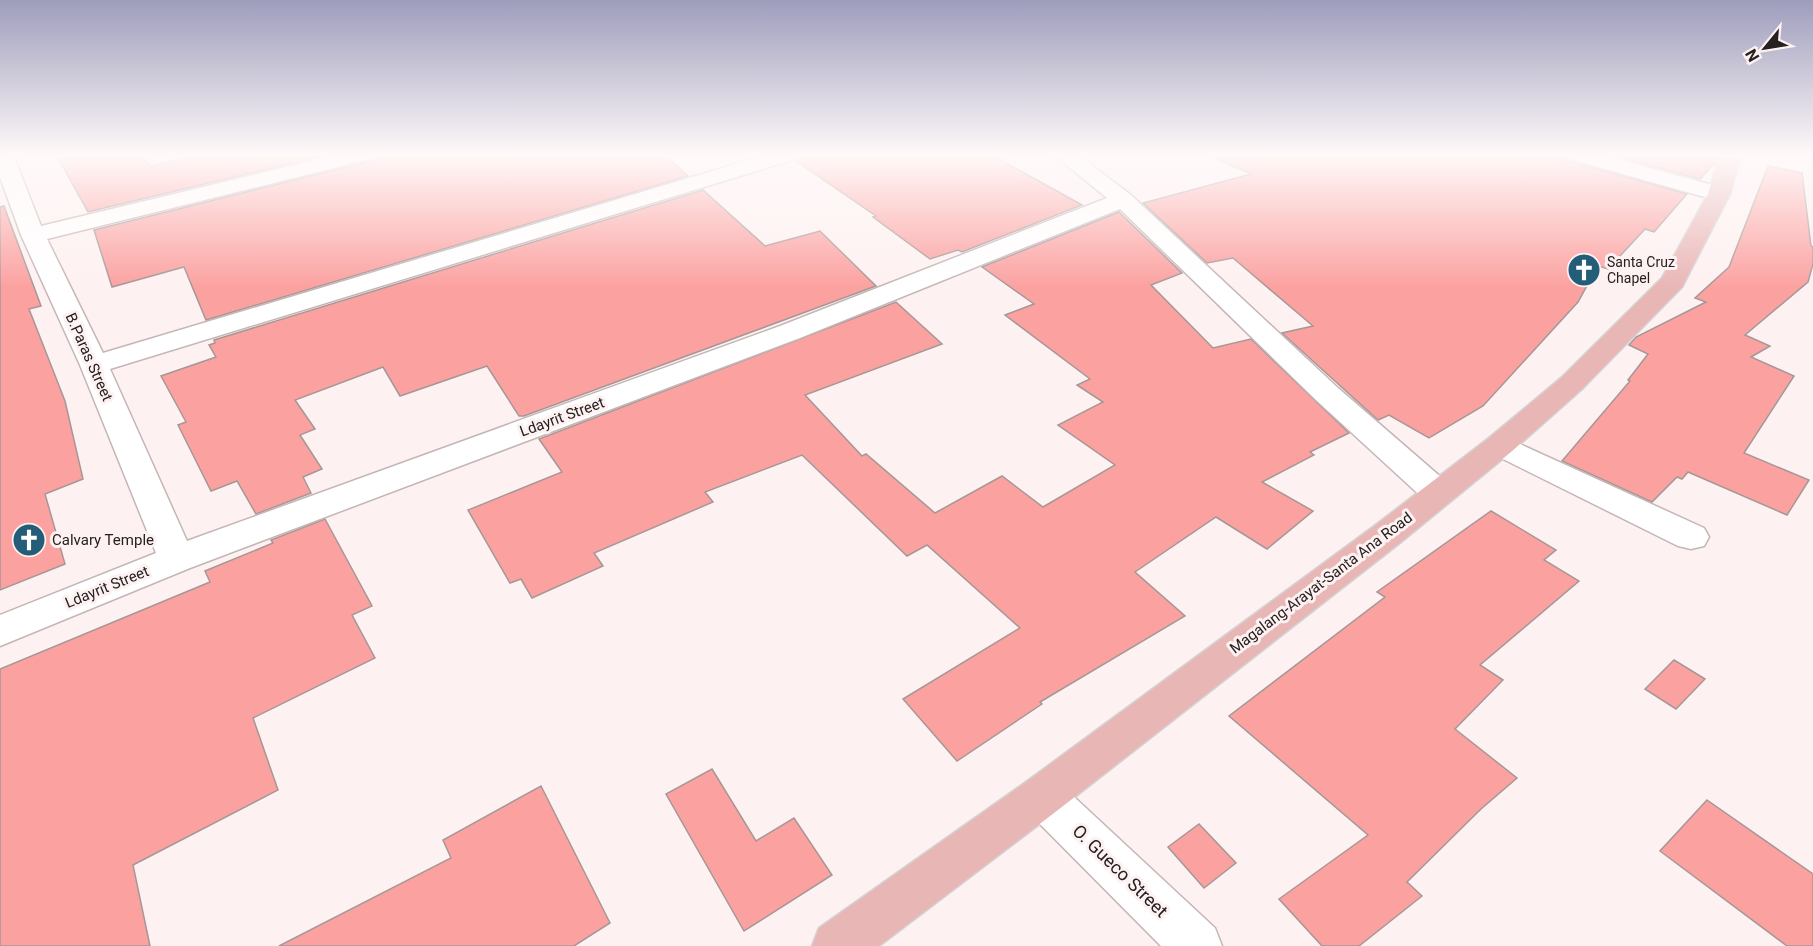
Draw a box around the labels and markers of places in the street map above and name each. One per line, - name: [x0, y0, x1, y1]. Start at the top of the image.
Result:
- church icon: Santa Cruz Chapel: [1566, 252, 1602, 288]
- place label: Santa Cruz Chapel: [1607, 254, 1675, 286]
- church icon: Calvary Temple: [11, 522, 47, 558]
- place label: Calvary Temple: [52, 531, 154, 549]

